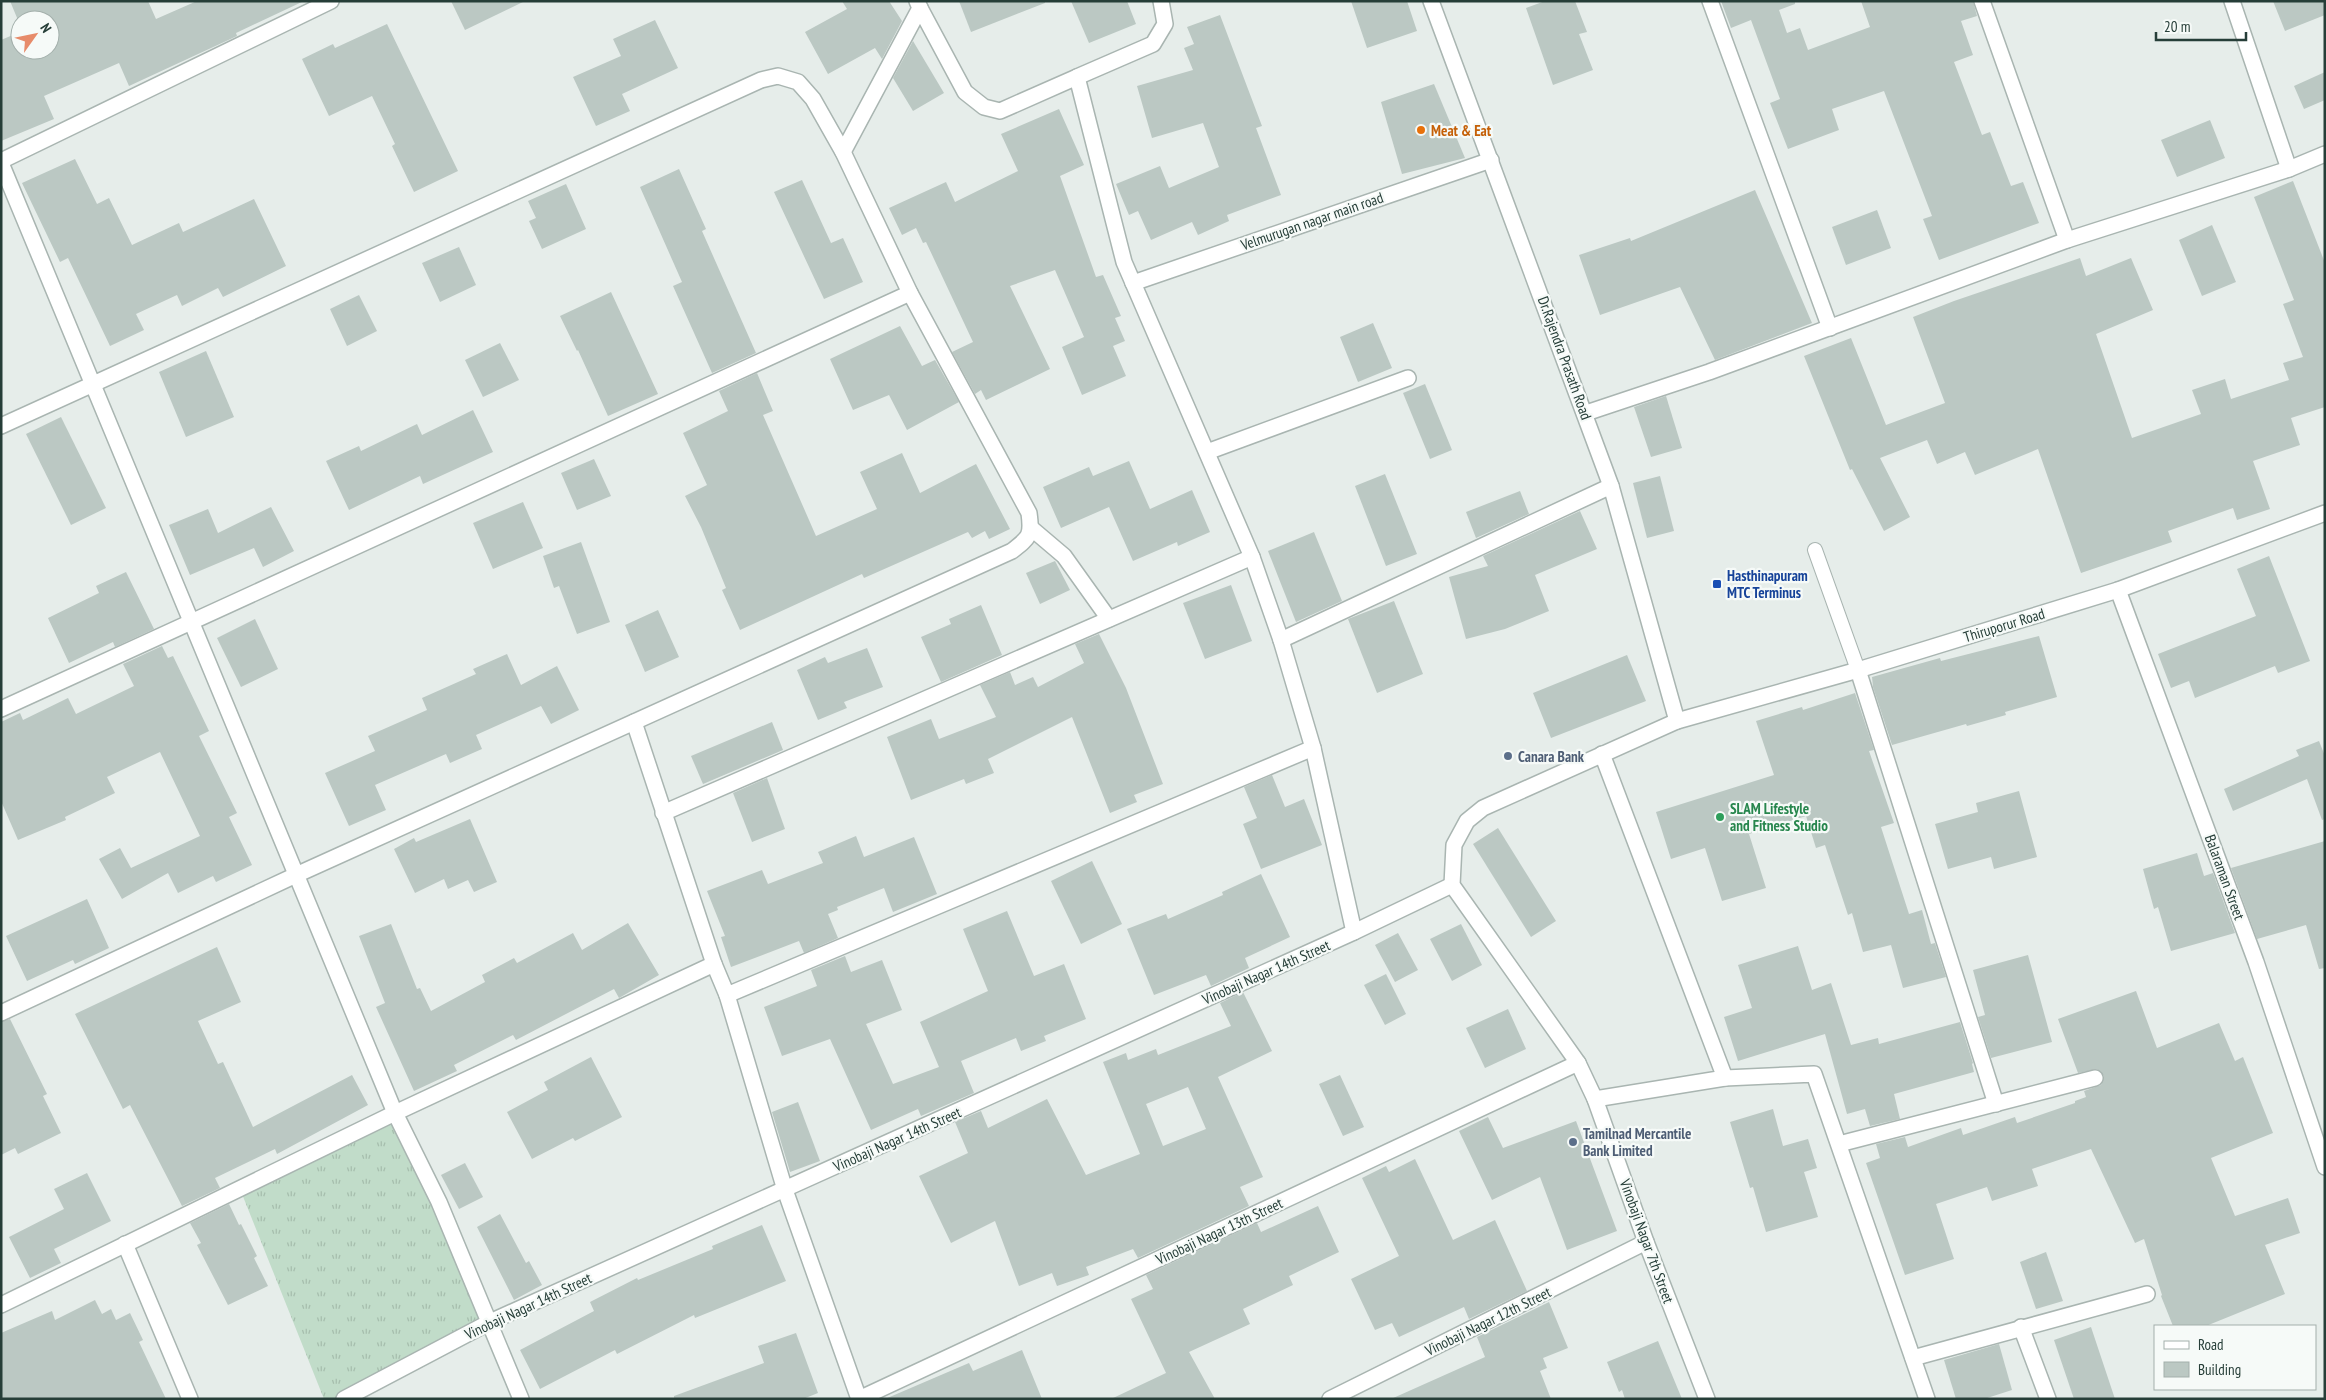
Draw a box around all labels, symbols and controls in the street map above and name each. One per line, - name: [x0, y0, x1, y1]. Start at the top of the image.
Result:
- north arrow: [10, 10, 60, 60]
- scale bar: [2156, 10, 2246, 42]
- text: 20 m: [2164, 17, 2190, 36]
- text: N: [36, 20, 56, 36]
- place label: Meat & Eat: [1431, 121, 1492, 140]
- marker: Meat & Eat: [1415, 124, 1427, 136]
- street label: Velmurugan nagar main road: [1237, 188, 1386, 255]
- street label: Dr.Rajendra Prasath Road: [1534, 294, 1596, 422]
- place label: Hasthinapuram MTC Terminus: [1727, 566, 1808, 602]
- marker: Hasthinapuram MTC Terminus: [1711, 578, 1723, 590]
- street label: Thiruporur Road: [1961, 604, 2047, 646]
- place label: Canara Bank: [1518, 747, 1585, 766]
- marker: Canara Bank: [1502, 750, 1514, 762]
- place label: SLAM Lifestyle and Fitness Studio: [1730, 799, 1828, 835]
- marker: SLAM Lifestyle and Fitness Studio: [1714, 811, 1726, 823]
- street label: Balaraman Street: [2201, 832, 2249, 922]
- street label: Vinobaji Nagar 14th Street: [1198, 935, 1333, 1009]
- street label: Vinobaji Nagar 14th Street: [829, 1102, 964, 1176]
- place label: Tamilnad Mercantile Bank Limited: [1583, 1124, 1691, 1160]
- marker: Tamilnad Mercantile Bank Limited: [1567, 1136, 1579, 1148]
- street label: Vinobaji Nagar 7th Street: [1615, 1175, 1678, 1306]
- street label: Vinobaji Nagar 13th Street: [1152, 1193, 1285, 1269]
- street label: Vinobaji Nagar 14th Street: [461, 1268, 594, 1344]
- street label: Vinobaji Nagar 12th Street: [1421, 1282, 1554, 1360]
- legend: [2154, 1325, 2316, 1390]
- text: Road: [2198, 1335, 2224, 1354]
- text: Building: [2198, 1360, 2241, 1379]

